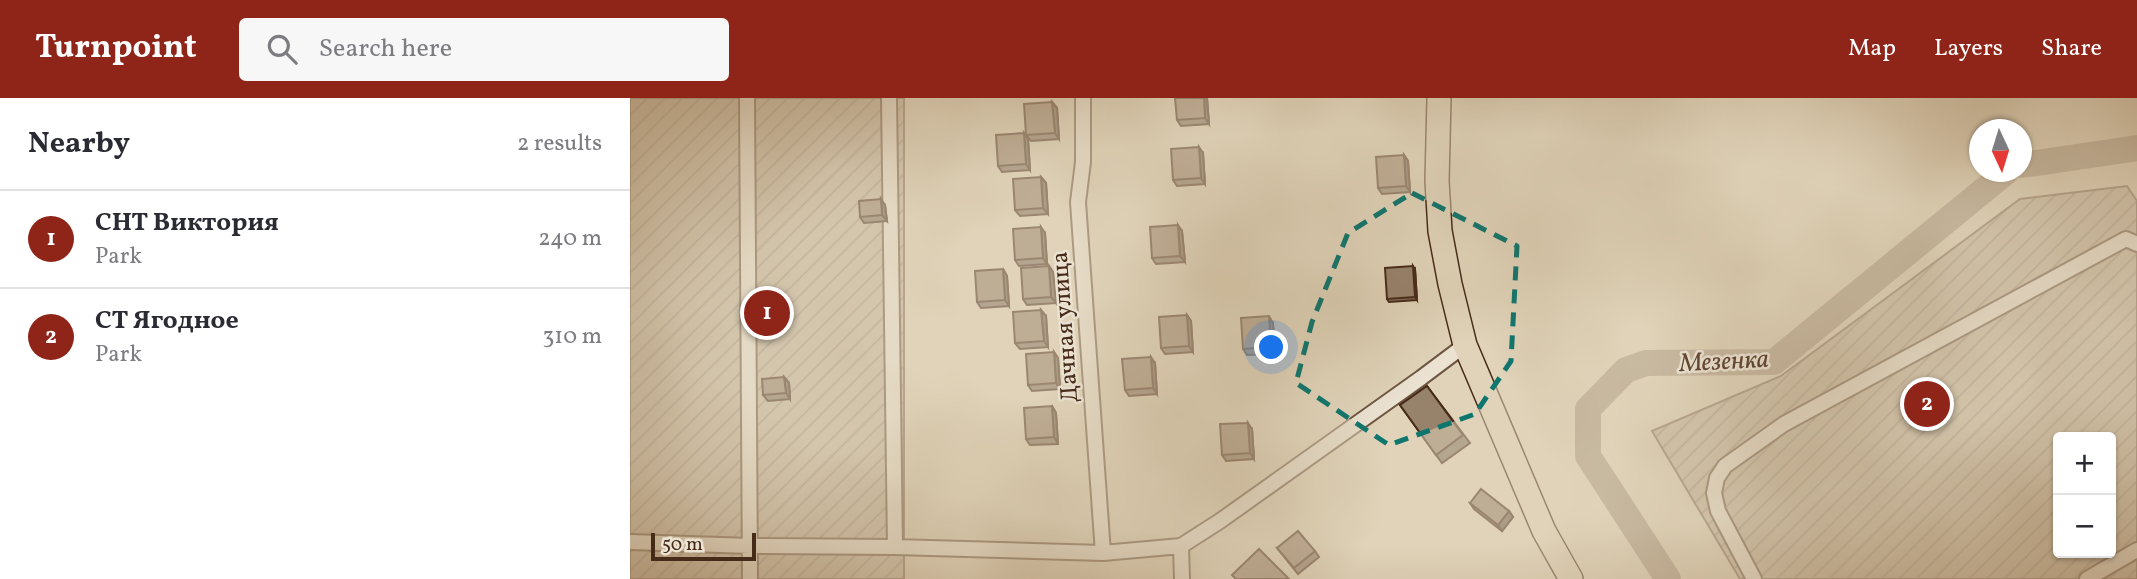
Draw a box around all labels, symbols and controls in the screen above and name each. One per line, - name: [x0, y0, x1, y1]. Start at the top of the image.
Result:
- search box: [239, 18, 729, 81]
- text: Turnpoint: [35, 26, 197, 72]
- icon: search: [263, 30, 301, 68]
- text: Search here: [319, 31, 452, 67]
- text: Map: [1848, 32, 1896, 66]
- text: Layers: [1934, 32, 2003, 66]
- text: Share: [2041, 32, 2102, 66]
- north arrow: [1969, 119, 2032, 182]
- text: Nearby: [28, 123, 130, 165]
- text: 2 results: [517, 128, 602, 160]
- text: СНТ Виктория: [95, 205, 279, 241]
- text: 1: [46, 223, 56, 255]
- text: 240 m: [538, 223, 602, 255]
- text: Park: [95, 241, 142, 273]
- street label: Дачная улица: [1044, 250, 1088, 403]
- pin: 1: [744, 287, 790, 339]
- text: СТ Ягодное: [95, 303, 239, 339]
- text: 2: [45, 321, 57, 353]
- text: 310 m: [542, 321, 602, 353]
- your location: [1254, 330, 1288, 364]
- text: Park: [95, 339, 142, 371]
- water label: Мезенка: [1677, 342, 1770, 382]
- pin: 2: [1904, 378, 1950, 430]
- map controls: [2053, 432, 2116, 558]
- button: +: [2053, 432, 2116, 495]
- button: −: [2053, 495, 2116, 558]
- scale bar: [651, 530, 756, 562]
- text: 50 m: [662, 532, 703, 558]

